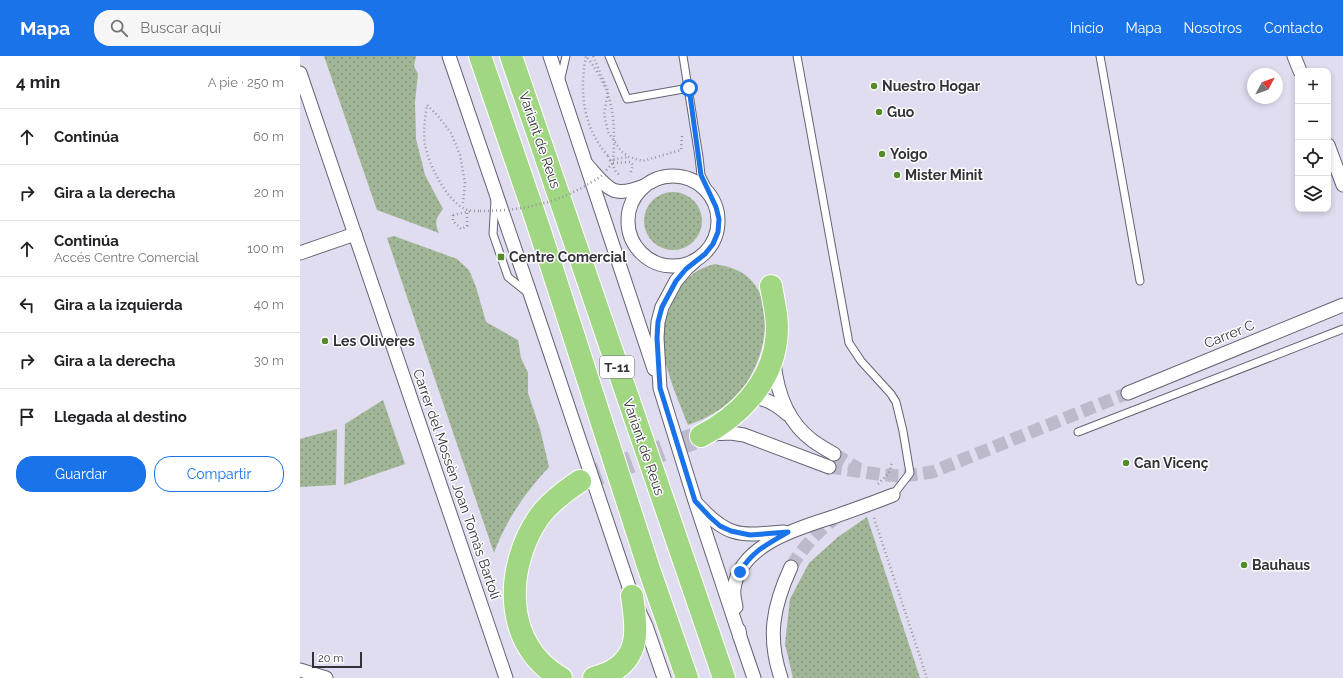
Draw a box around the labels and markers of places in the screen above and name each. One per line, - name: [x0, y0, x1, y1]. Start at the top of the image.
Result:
- place label: Nuestro Hogar: [882, 78, 981, 94]
- marker: Nuestro Hogar: [869, 81, 879, 91]
- place label: Guo: [887, 104, 915, 120]
- marker: Guo: [874, 107, 884, 117]
- place label: Yoigo: [890, 146, 928, 162]
- marker: Yoigo: [877, 149, 887, 159]
- place label: Mister Minit: [905, 167, 983, 183]
- marker: Mister Minit: [892, 170, 902, 180]
- place label: Centre Comercial: [509, 249, 627, 265]
- marker: Centre Comercial: [496, 252, 506, 262]
- place label: Les Oliveres: [333, 333, 415, 349]
- marker: Les Oliveres: [320, 336, 330, 346]
- place label: Can Vicenç: [1134, 455, 1209, 471]
- marker: Can Vicenç: [1121, 458, 1131, 468]
- place label: Bauhaus: [1252, 557, 1310, 573]
- marker: Bauhaus: [1239, 560, 1249, 570]

